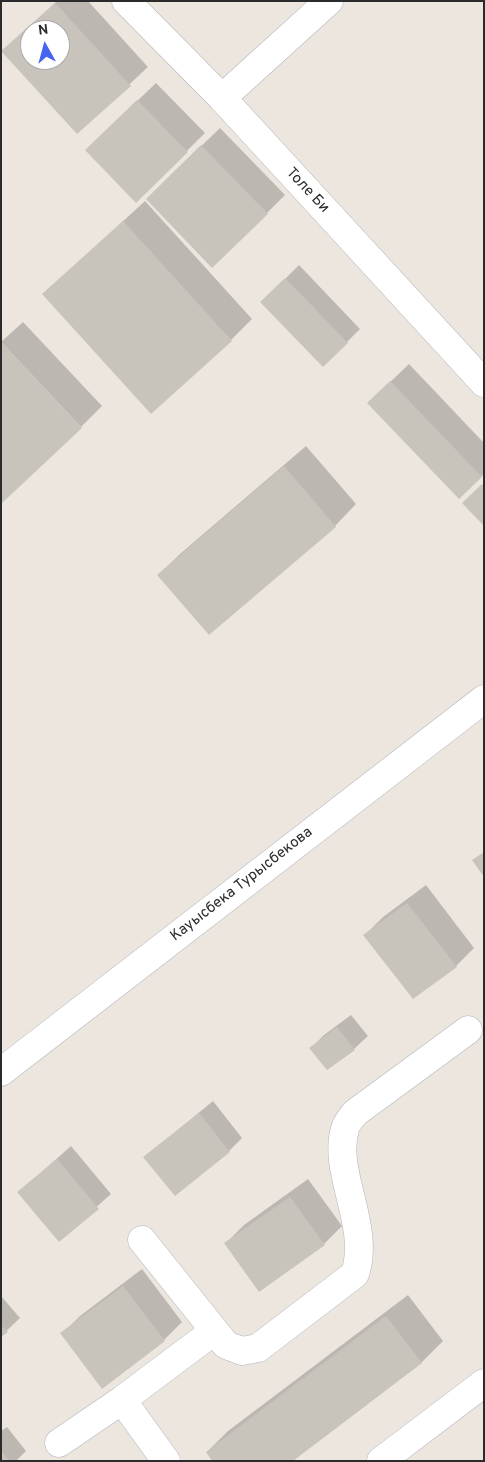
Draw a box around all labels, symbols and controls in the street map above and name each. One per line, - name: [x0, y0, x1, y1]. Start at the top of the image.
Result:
- north arrow: [20, 20, 70, 70]
- text: N: [37, 22, 49, 40]
- street label: Толе Би: [282, 165, 332, 217]
- street label: Кауысбека Турысбекова: [167, 824, 317, 946]

